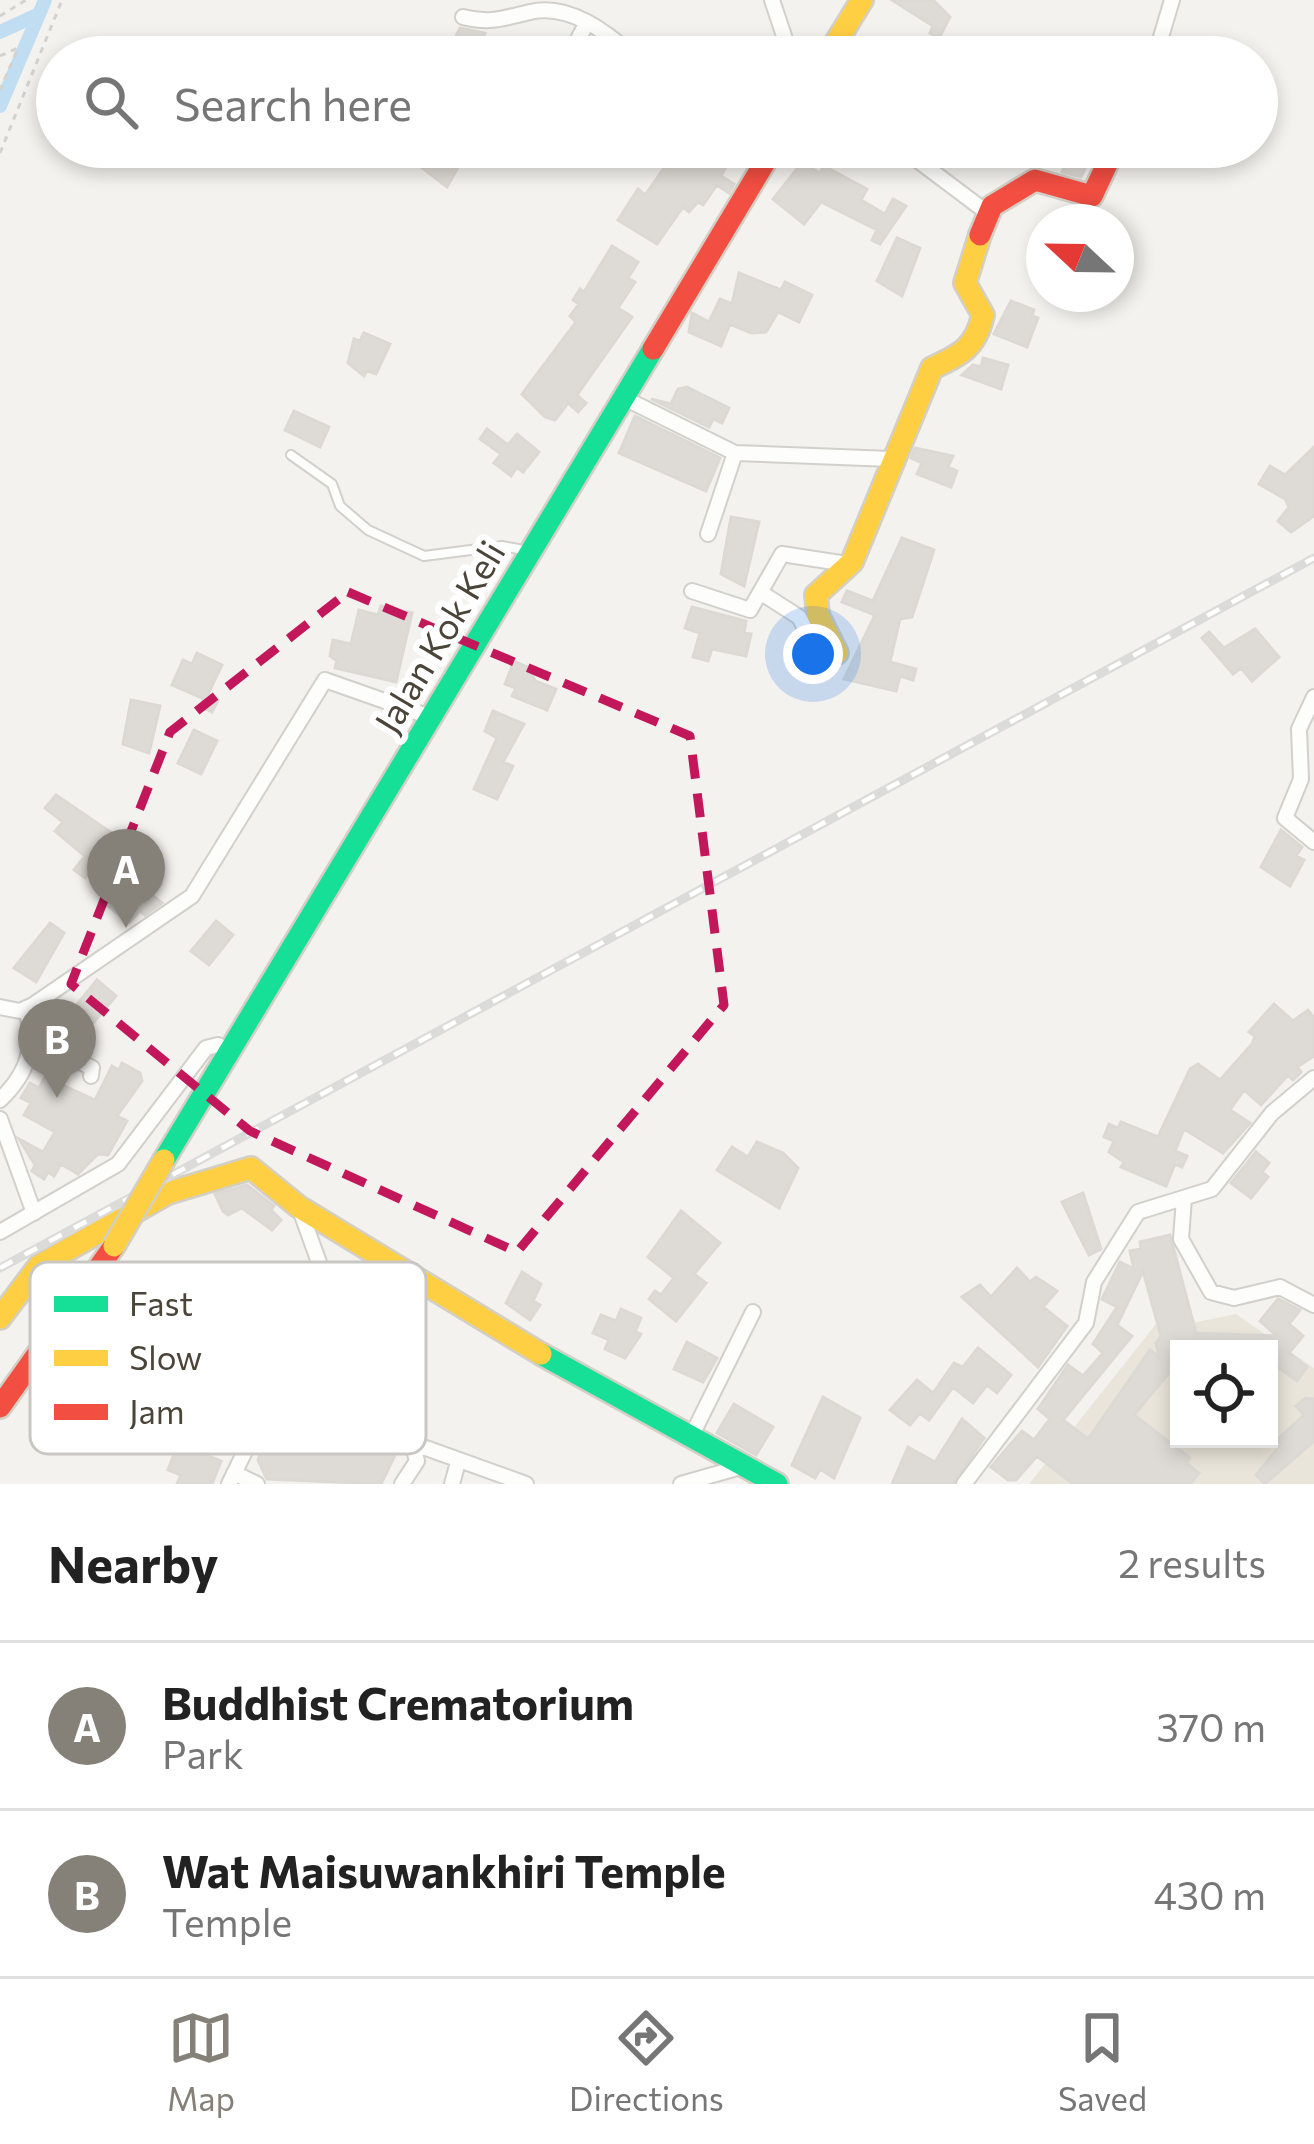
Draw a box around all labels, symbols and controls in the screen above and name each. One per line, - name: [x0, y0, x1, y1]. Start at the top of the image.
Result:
- search box: [36, 36, 1278, 168]
- icon: search: [78, 69, 144, 135]
- text: Search here: [174, 75, 412, 130]
- north arrow: [1026, 204, 1134, 312]
- street label: Jalan Kok Keli: [364, 532, 513, 740]
- your location: [783, 624, 843, 684]
- pin: A: [87, 829, 165, 928]
- pin: B: [18, 999, 96, 1098]
- legend: [30, 1262, 426, 1454]
- text: Fast: [129, 1282, 193, 1323]
- text: Slow: [129, 1336, 202, 1377]
- map controls: [1170, 1340, 1278, 1448]
- button: locate: [1170, 1340, 1278, 1448]
- text: Jam: [129, 1390, 185, 1431]
- text: Nearby: [48, 1531, 218, 1594]
- text: 2 results: [1118, 1538, 1266, 1586]
- text: Buddhist Crematorium: [162, 1674, 634, 1729]
- text: A: [73, 1702, 101, 1750]
- text: 370 m: [1156, 1702, 1266, 1750]
- text: Park: [162, 1729, 244, 1777]
- text: Wat Maisuwankhiri Temple: [162, 1842, 726, 1897]
- text: B: [74, 1870, 100, 1918]
- text: 430 m: [1153, 1870, 1266, 1918]
- text: Temple: [162, 1897, 292, 1945]
- tab: Map: [167, 2005, 235, 2118]
- tab: Directions: [569, 2005, 724, 2118]
- tab: Saved: [1058, 2005, 1147, 2118]

